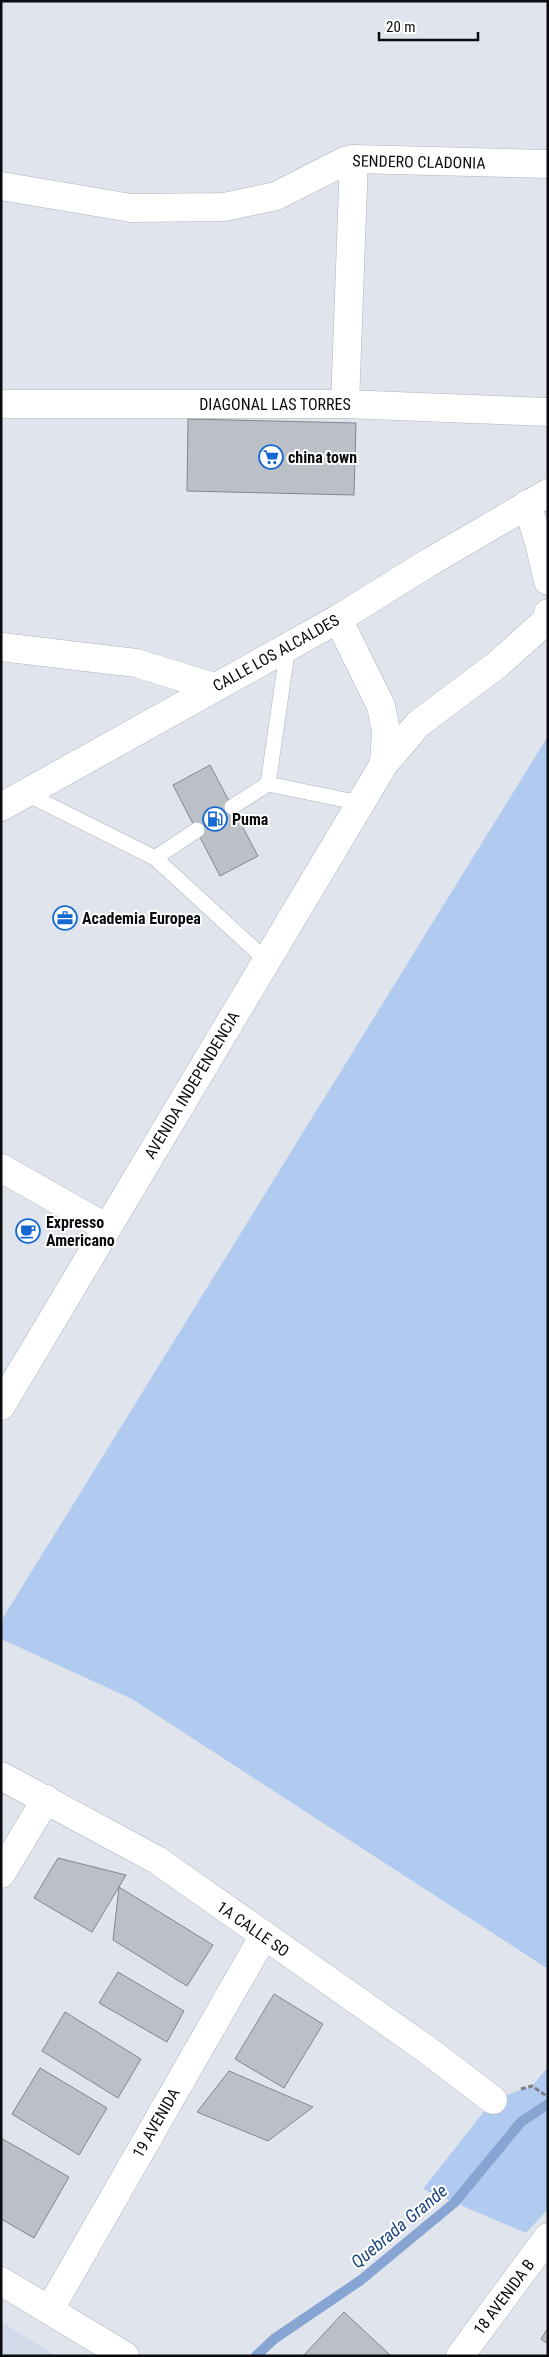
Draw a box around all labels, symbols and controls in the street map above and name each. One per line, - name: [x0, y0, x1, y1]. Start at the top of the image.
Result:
- scale bar: [379, 10, 478, 42]
- text: 20 m: [386, 18, 416, 36]
- street label: SENDERO CLADONIA: [352, 151, 486, 173]
- street label: DIAGONAL LAS TORRES: [199, 395, 351, 414]
- supermarket icon: china town: [258, 444, 284, 470]
- place label: china town: [288, 448, 357, 467]
- street label: CALLE LOS ALCALDES: [210, 610, 342, 696]
- fuel station icon: Puma: [202, 806, 228, 832]
- place label: Puma: [232, 810, 269, 829]
- office icon: Academia Europea: [52, 905, 78, 931]
- place label: Academia Europea: [82, 909, 201, 928]
- street label: AVENIDA INDEPENDENCIA: [140, 1008, 244, 1162]
- place label: Expresso Americano: [46, 1213, 115, 1250]
- cafe icon: Expresso Americano: [15, 1218, 41, 1244]
- street label: 1A CALLE SO: [213, 1897, 293, 1961]
- street label: 19 AVENIDA: [129, 2085, 183, 2161]
- water label: Quebrada Grande: [347, 2180, 451, 2272]
- street label: 18 AVENIDA B: [469, 2256, 539, 2338]

